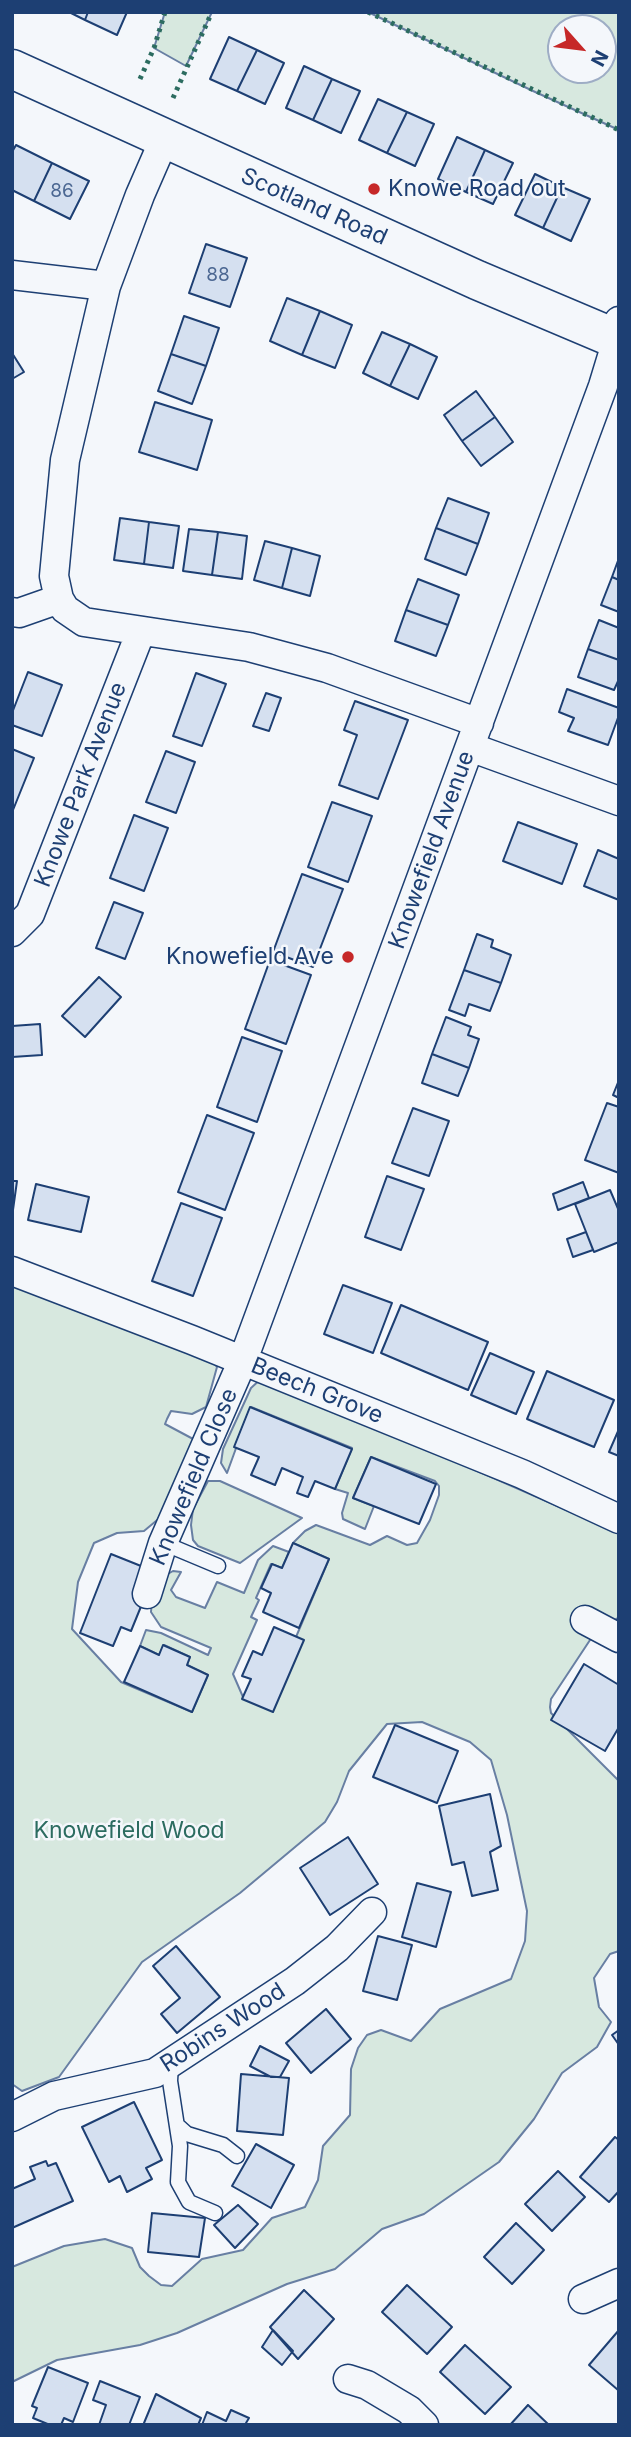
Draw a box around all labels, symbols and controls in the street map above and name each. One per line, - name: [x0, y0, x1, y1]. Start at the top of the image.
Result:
- north arrow: [547, 14, 617, 84]
- text: N: [586, 46, 613, 70]
- street label: Scotland Road: [237, 162, 391, 252]
- place label: Knowe Road out: [388, 175, 566, 203]
- house number: 86: [50, 180, 74, 202]
- marker: Knowe Road out: [366, 181, 382, 197]
- house number: 88: [206, 264, 230, 286]
- street label: Knowe Park Avenue: [29, 679, 133, 891]
- street label: Knowefield Avenue: [383, 747, 481, 953]
- place label: Knowefield Ave: [166, 943, 334, 971]
- marker: Knowefield Ave: [340, 949, 356, 965]
- street label: Beech Grove: [247, 1352, 387, 1430]
- street label: Knowefield Close: [144, 1384, 244, 1570]
- park label: Knowefield Wood: [33, 1817, 225, 1845]
- street label: Robins Wood: [155, 1977, 291, 2079]

